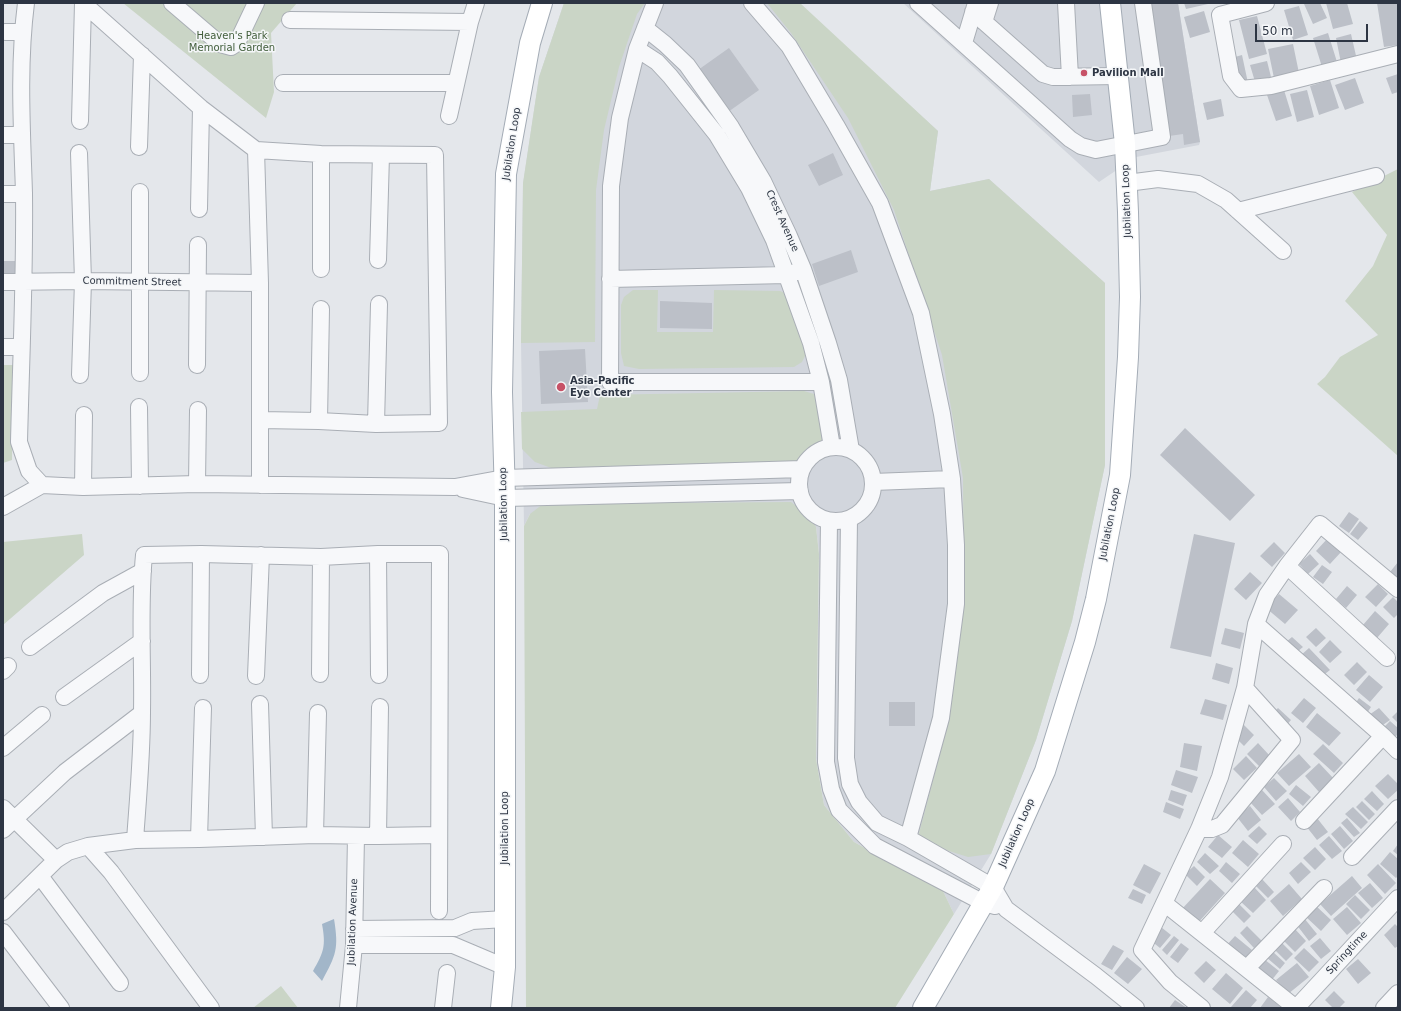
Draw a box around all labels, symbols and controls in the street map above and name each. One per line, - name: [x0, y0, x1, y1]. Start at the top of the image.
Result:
- scale bar: [1257, 16, 1370, 42]
- text: 50 m: [1262, 24, 1293, 38]
- park label: Heaven's Park Memorial Garden: [189, 30, 275, 54]
- place label: Pavilion Mall: [1092, 67, 1164, 79]
- marker: Pavilion Mall: [1079, 68, 1089, 78]
- street label: Jubilation Loop: [500, 107, 524, 181]
- street label: Jubilation Loop: [1120, 164, 1134, 238]
- street label: Crest Avenue: [763, 188, 801, 254]
- street label: Commitment Street: [82, 275, 182, 289]
- place label: Asia-Pacific Eye Center: [570, 375, 635, 398]
- marker: Asia-Pacific Eye Center: [555, 381, 567, 393]
- street label: Jubilation Loop: [497, 467, 511, 541]
- street label: Jubilation Loop: [1097, 487, 1123, 561]
- street label: Jubilation Loop: [499, 791, 511, 865]
- street label: Jubilation Loop: [997, 797, 1037, 869]
- street label: Jubilation Avenue: [345, 878, 361, 966]
- street label: Springtime: [1324, 929, 1370, 977]

